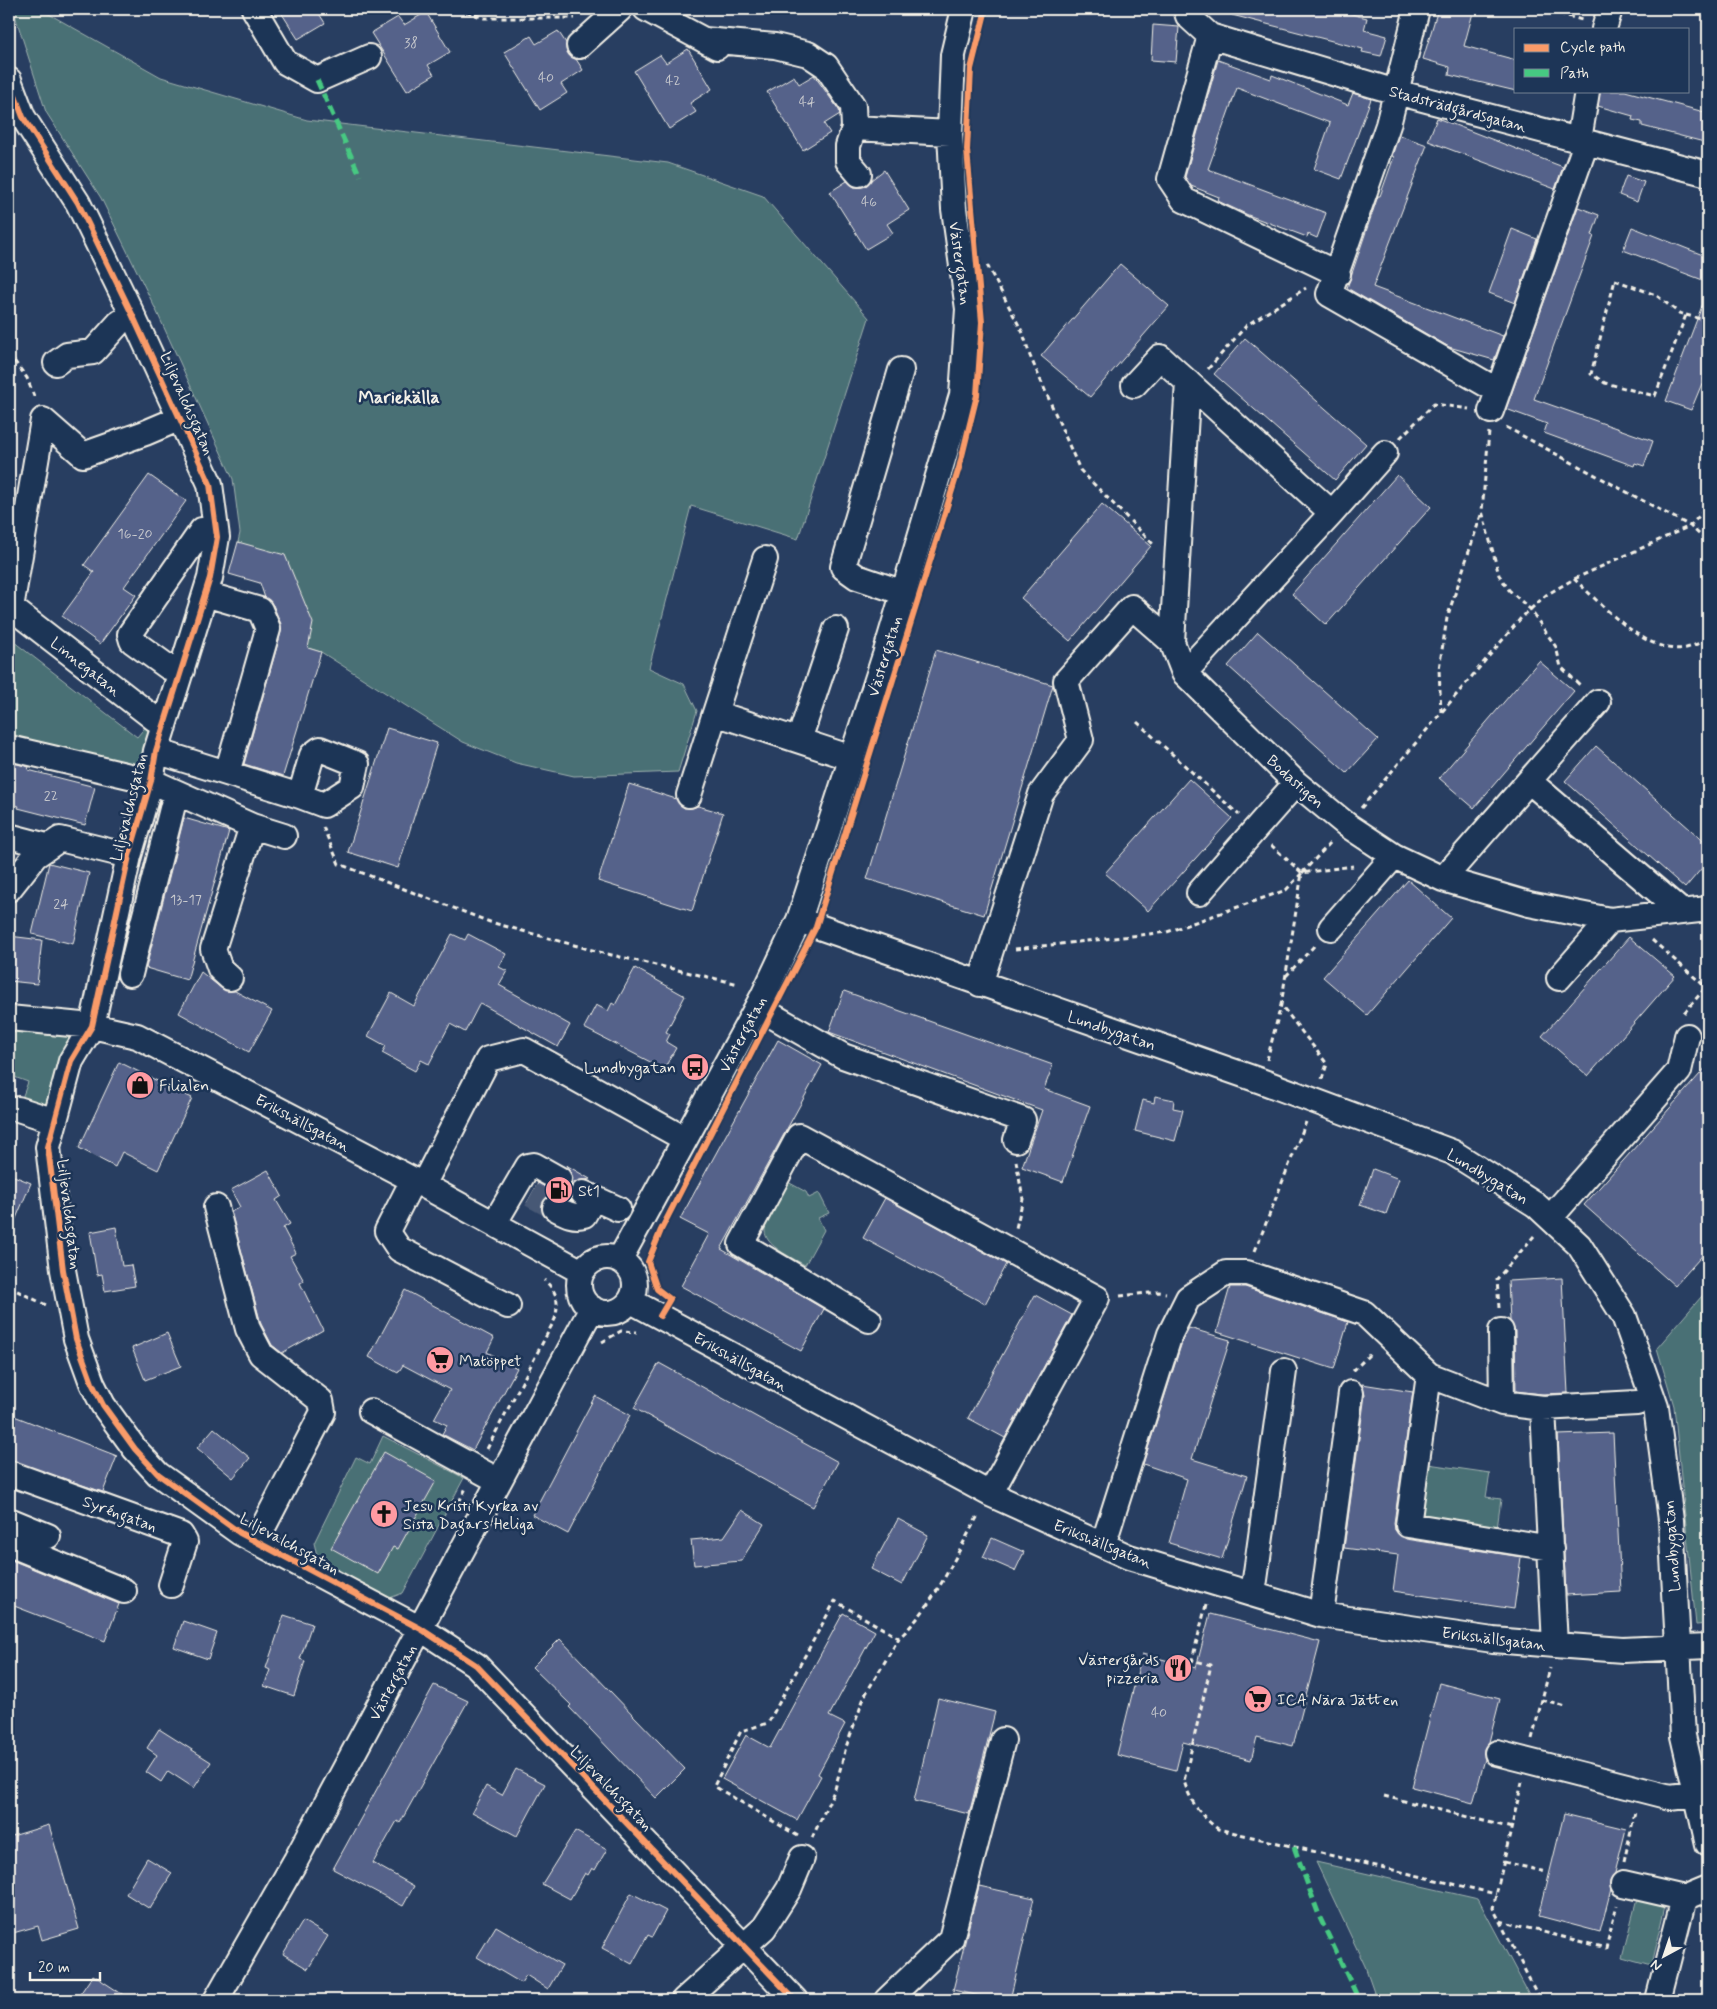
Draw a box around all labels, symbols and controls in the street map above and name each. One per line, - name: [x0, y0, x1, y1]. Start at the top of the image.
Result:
- legend: [1514, 28, 1690, 92]
- house number: 38: [404, 34, 418, 52]
- text: Cycle path: [1560, 38, 1625, 58]
- text: Path: [1560, 64, 1589, 84]
- house number: 40: [538, 69, 554, 87]
- house number: 42: [665, 72, 681, 90]
- street label: Stadsträdgårdsgatan: [1386, 81, 1529, 139]
- house number: 44: [799, 93, 816, 111]
- house number: 46: [861, 193, 877, 211]
- street label: Västergatan: [942, 220, 976, 306]
- street label: Liljevalchsgatan: [154, 349, 219, 459]
- district label: Mariekälla: [358, 386, 440, 410]
- house number: 16-20: [117, 525, 153, 543]
- street label: Västergatan: [863, 613, 909, 700]
- street label: Linnegatan: [45, 633, 125, 702]
- street label: Liljevalchsgatan: [106, 751, 154, 864]
- street label: Bodastigen: [1262, 751, 1328, 814]
- house number: 22: [44, 787, 58, 805]
- house number: 13-17: [170, 891, 202, 909]
- house number: 24: [53, 895, 69, 913]
- street label: Västergatan: [714, 993, 773, 1077]
- street label: Lundbygatan: [1064, 1007, 1158, 1057]
- bus stop icon: Lundbygatan: [680, 1052, 710, 1082]
- place label: Lundbygatan: [584, 1058, 676, 1080]
- shop icon: Filialen: [125, 1070, 155, 1100]
- place label: Filialen: [159, 1076, 209, 1097]
- street label: Erikshällsgatan: [251, 1090, 354, 1157]
- street label: Lundbygatan: [1442, 1145, 1532, 1211]
- street label: Liljevalchsgatan: [50, 1158, 86, 1271]
- fuel station icon: St1: [544, 1175, 574, 1205]
- place label: St1: [578, 1181, 600, 1202]
- street label: Erikshällsgatan: [689, 1328, 792, 1397]
- supermarket icon: Matöppet: [425, 1345, 455, 1375]
- place label: Matöppet: [459, 1351, 522, 1372]
- street label: Syréngatan: [79, 1491, 160, 1539]
- place label: Jesu Kristi Kyrka av Sista Dagars Heliga: [403, 1496, 539, 1536]
- church icon: Jesu Kristi Kyrka av Sista Dagars Heliga: [369, 1499, 399, 1529]
- street label: Lundbygatan: [1659, 1499, 1687, 1592]
- street label: Liljevalchsgatan: [235, 1508, 343, 1581]
- street label: Erikshällsgatan: [1050, 1515, 1155, 1574]
- street label: Erikshällsgatan: [1441, 1623, 1547, 1656]
- street label: Västergatan: [364, 1641, 423, 1725]
- place label: Västergårds pizzeria: [1078, 1650, 1159, 1689]
- restaurant icon: Västergårds pizzeria: [1163, 1653, 1193, 1683]
- supermarket icon: ICA Nära Jätten: [1243, 1684, 1273, 1714]
- place label: ICA Nära Jätten: [1277, 1690, 1398, 1711]
- house number: 40: [1151, 1704, 1167, 1722]
- street label: Liljevalchsgatan: [564, 1742, 657, 1837]
- north arrow: [1640, 1932, 1690, 1982]
- scale bar: [30, 1949, 100, 1981]
- text: N: [1647, 1955, 1666, 1975]
- text: 20 m: [38, 1958, 70, 1978]

